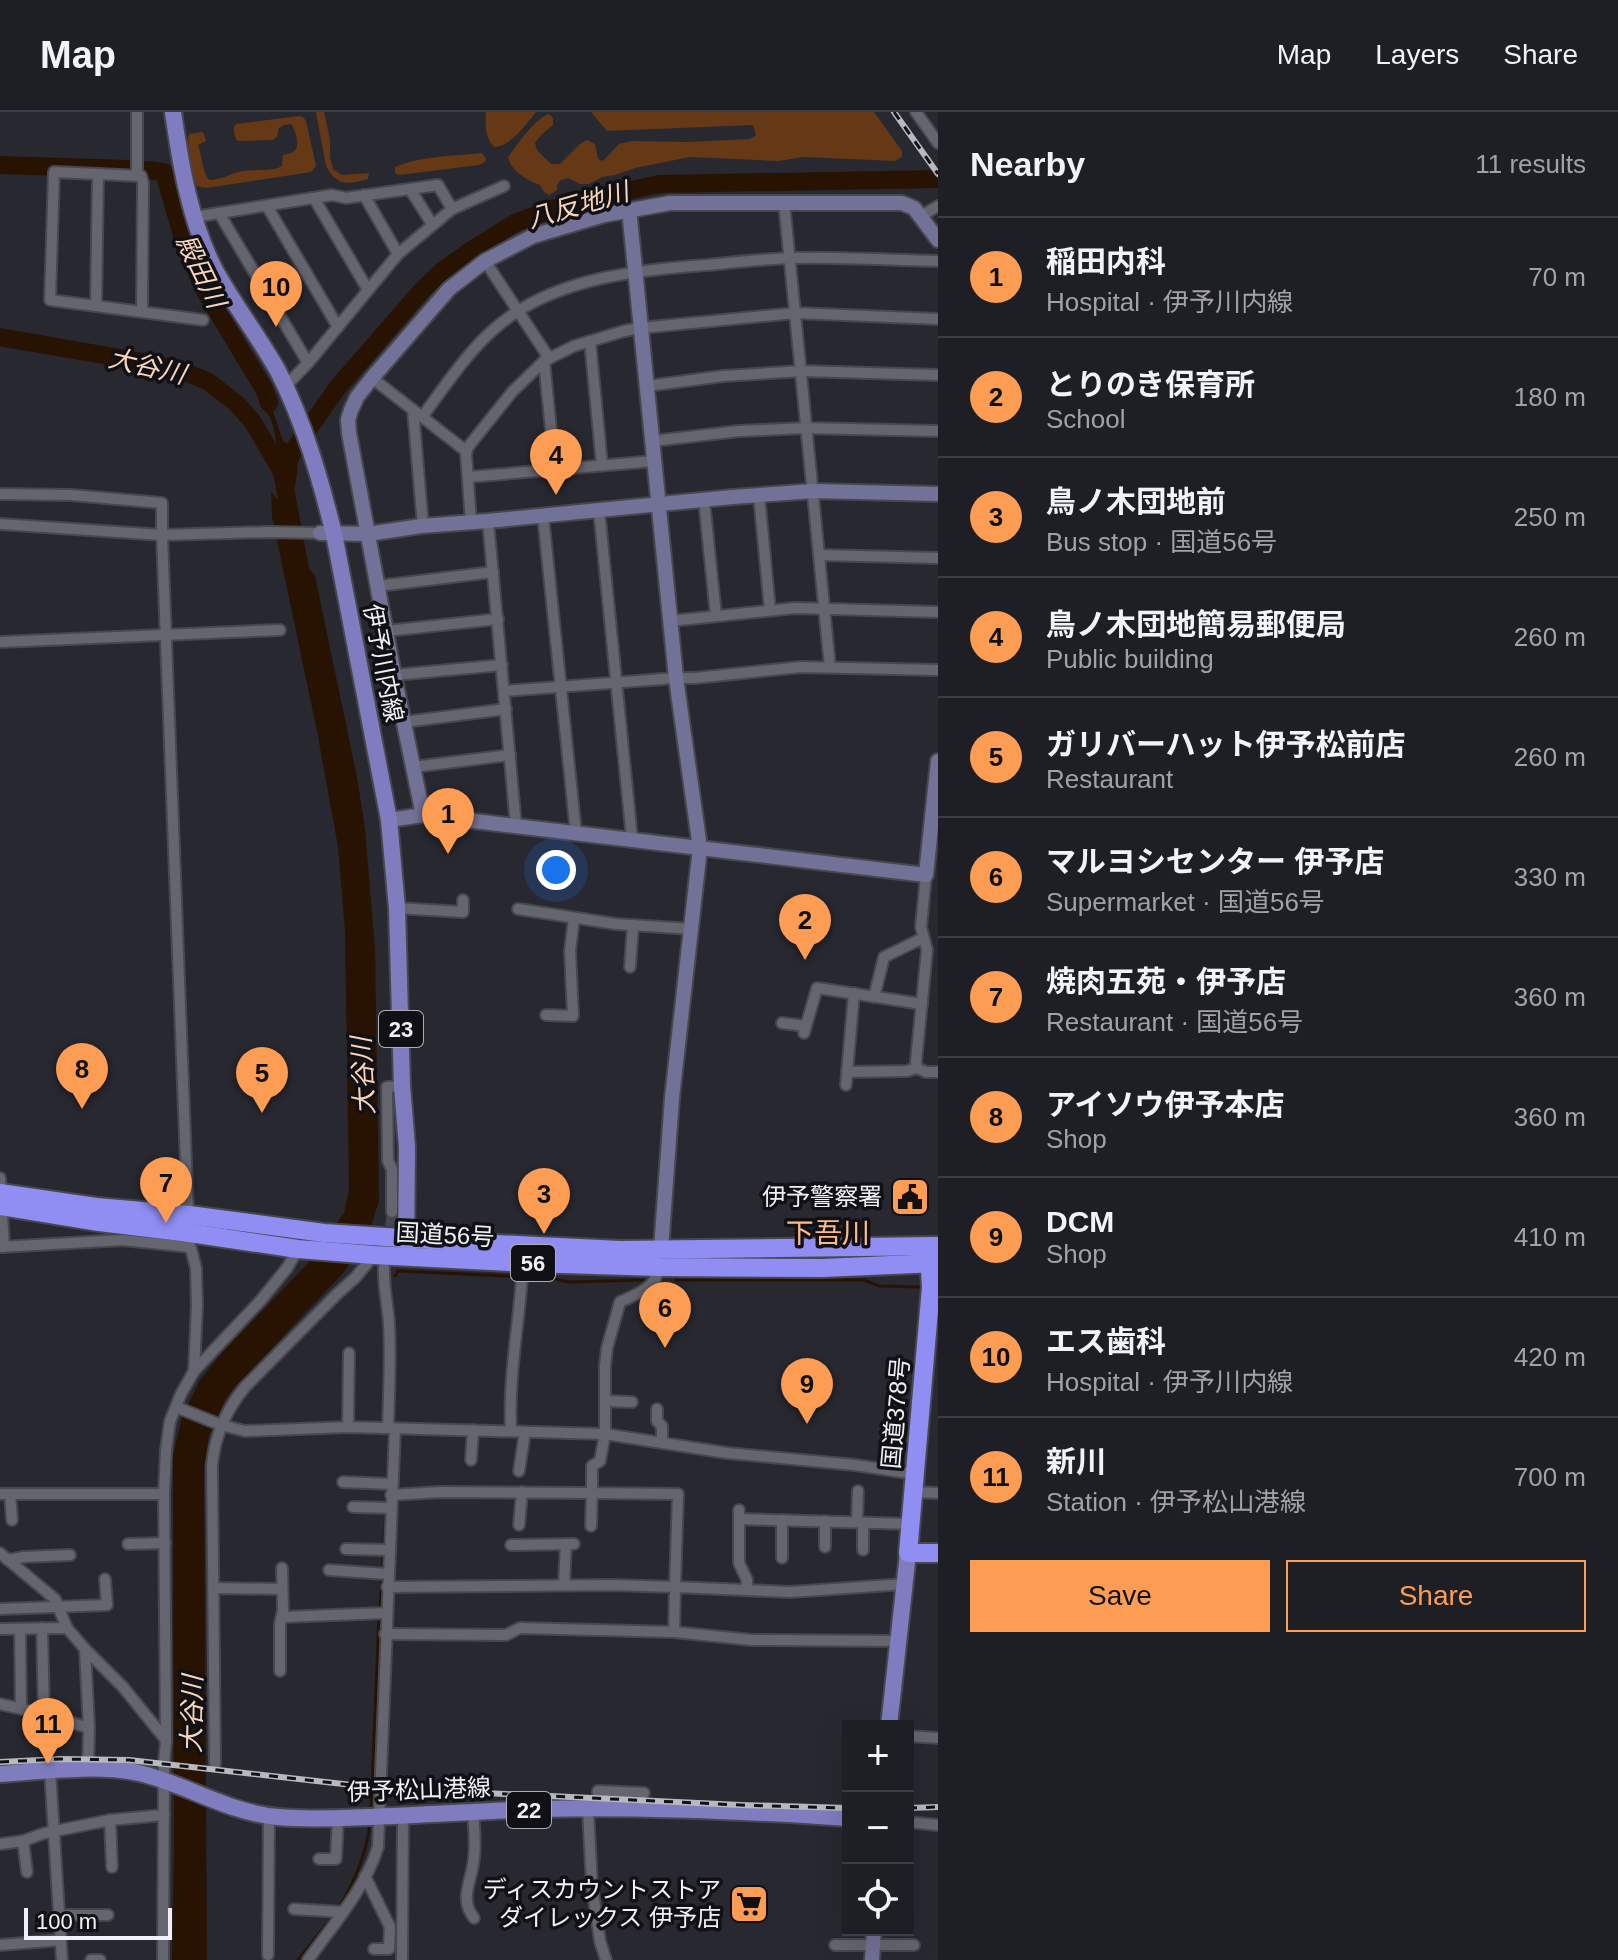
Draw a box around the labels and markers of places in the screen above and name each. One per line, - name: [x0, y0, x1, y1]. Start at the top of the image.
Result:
- pin: 10: [250, 261, 302, 327]
- pin: 4: [530, 429, 582, 495]
- pin: 1: [422, 788, 474, 854]
- pin: 2: [779, 894, 831, 960]
- pin: 8: [56, 1043, 108, 1109]
- pin: 5: [236, 1047, 288, 1113]
- pin: 7: [140, 1157, 192, 1223]
- pin: 3: [518, 1168, 570, 1234]
- public building icon: 伊予警察署: [889, 1176, 931, 1218]
- place label: 伊予警察署: [762, 1183, 882, 1210]
- pin: 6: [639, 1282, 691, 1348]
- pin: 9: [781, 1358, 833, 1424]
- pin: 11: [22, 1698, 74, 1764]
- place label: ディスカウントストア ダイレックス 伊予店: [483, 1876, 721, 1931]
- supermarket icon: ディスカウントストア ダイレックス 伊予店: [728, 1883, 770, 1925]

